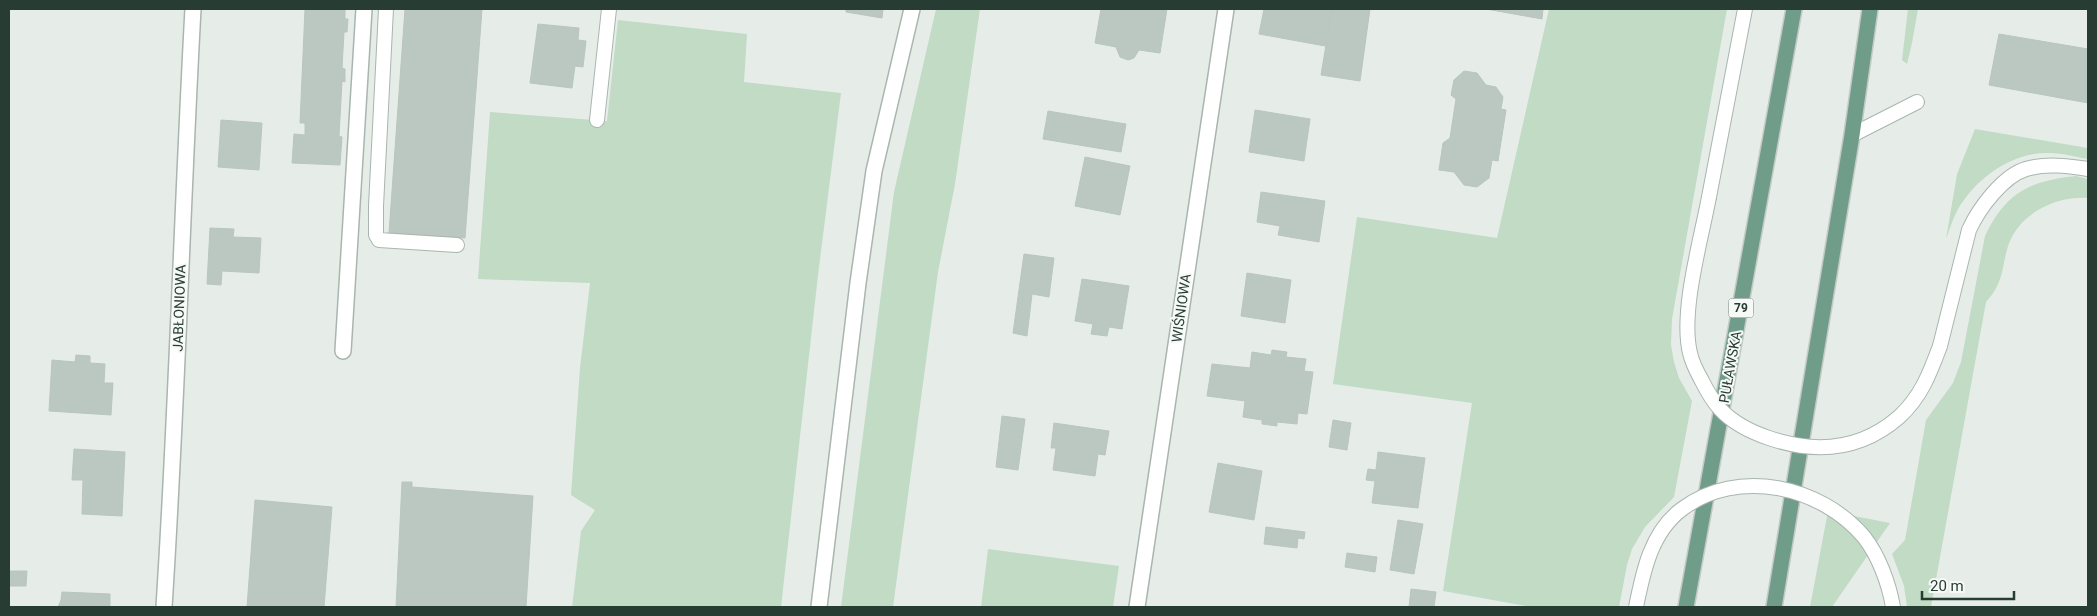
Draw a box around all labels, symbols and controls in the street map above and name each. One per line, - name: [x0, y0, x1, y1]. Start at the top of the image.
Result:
- street label: JABŁONIOWA: [169, 264, 189, 352]
- street label: WIŚNIOWA: [1167, 272, 1194, 343]
- road number: 79: [1728, 298, 1754, 318]
- street label: PUŁAWSKA: [1716, 330, 1744, 404]
- scale bar: [1922, 568, 2014, 600]
- text: 20 m: [1930, 577, 1964, 595]

